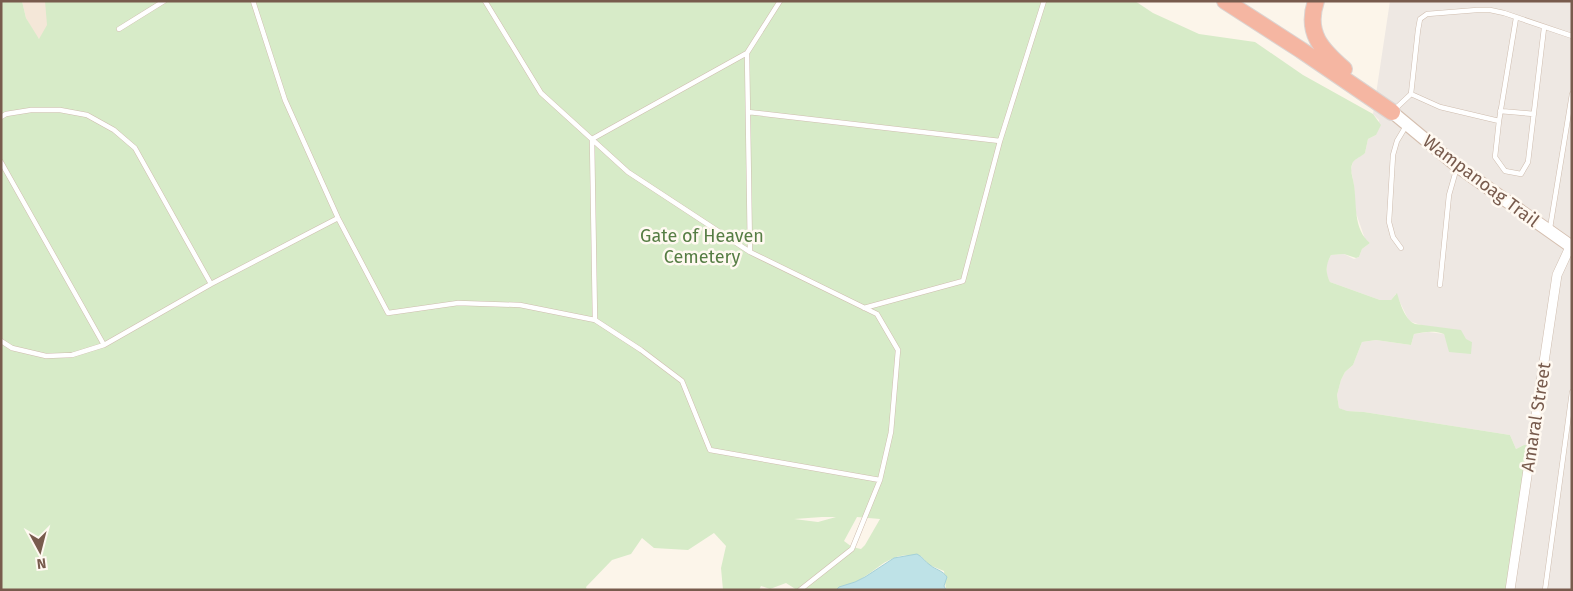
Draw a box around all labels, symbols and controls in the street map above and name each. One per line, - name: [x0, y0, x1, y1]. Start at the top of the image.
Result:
- street label: Wampanoag Trail: [1419, 130, 1543, 232]
- park label: Gate of Heaven Cemetery: [640, 225, 764, 268]
- street label: Amaral Street: [1517, 360, 1556, 473]
- north arrow: [15, 526, 65, 576]
- text: N: [36, 554, 47, 572]

